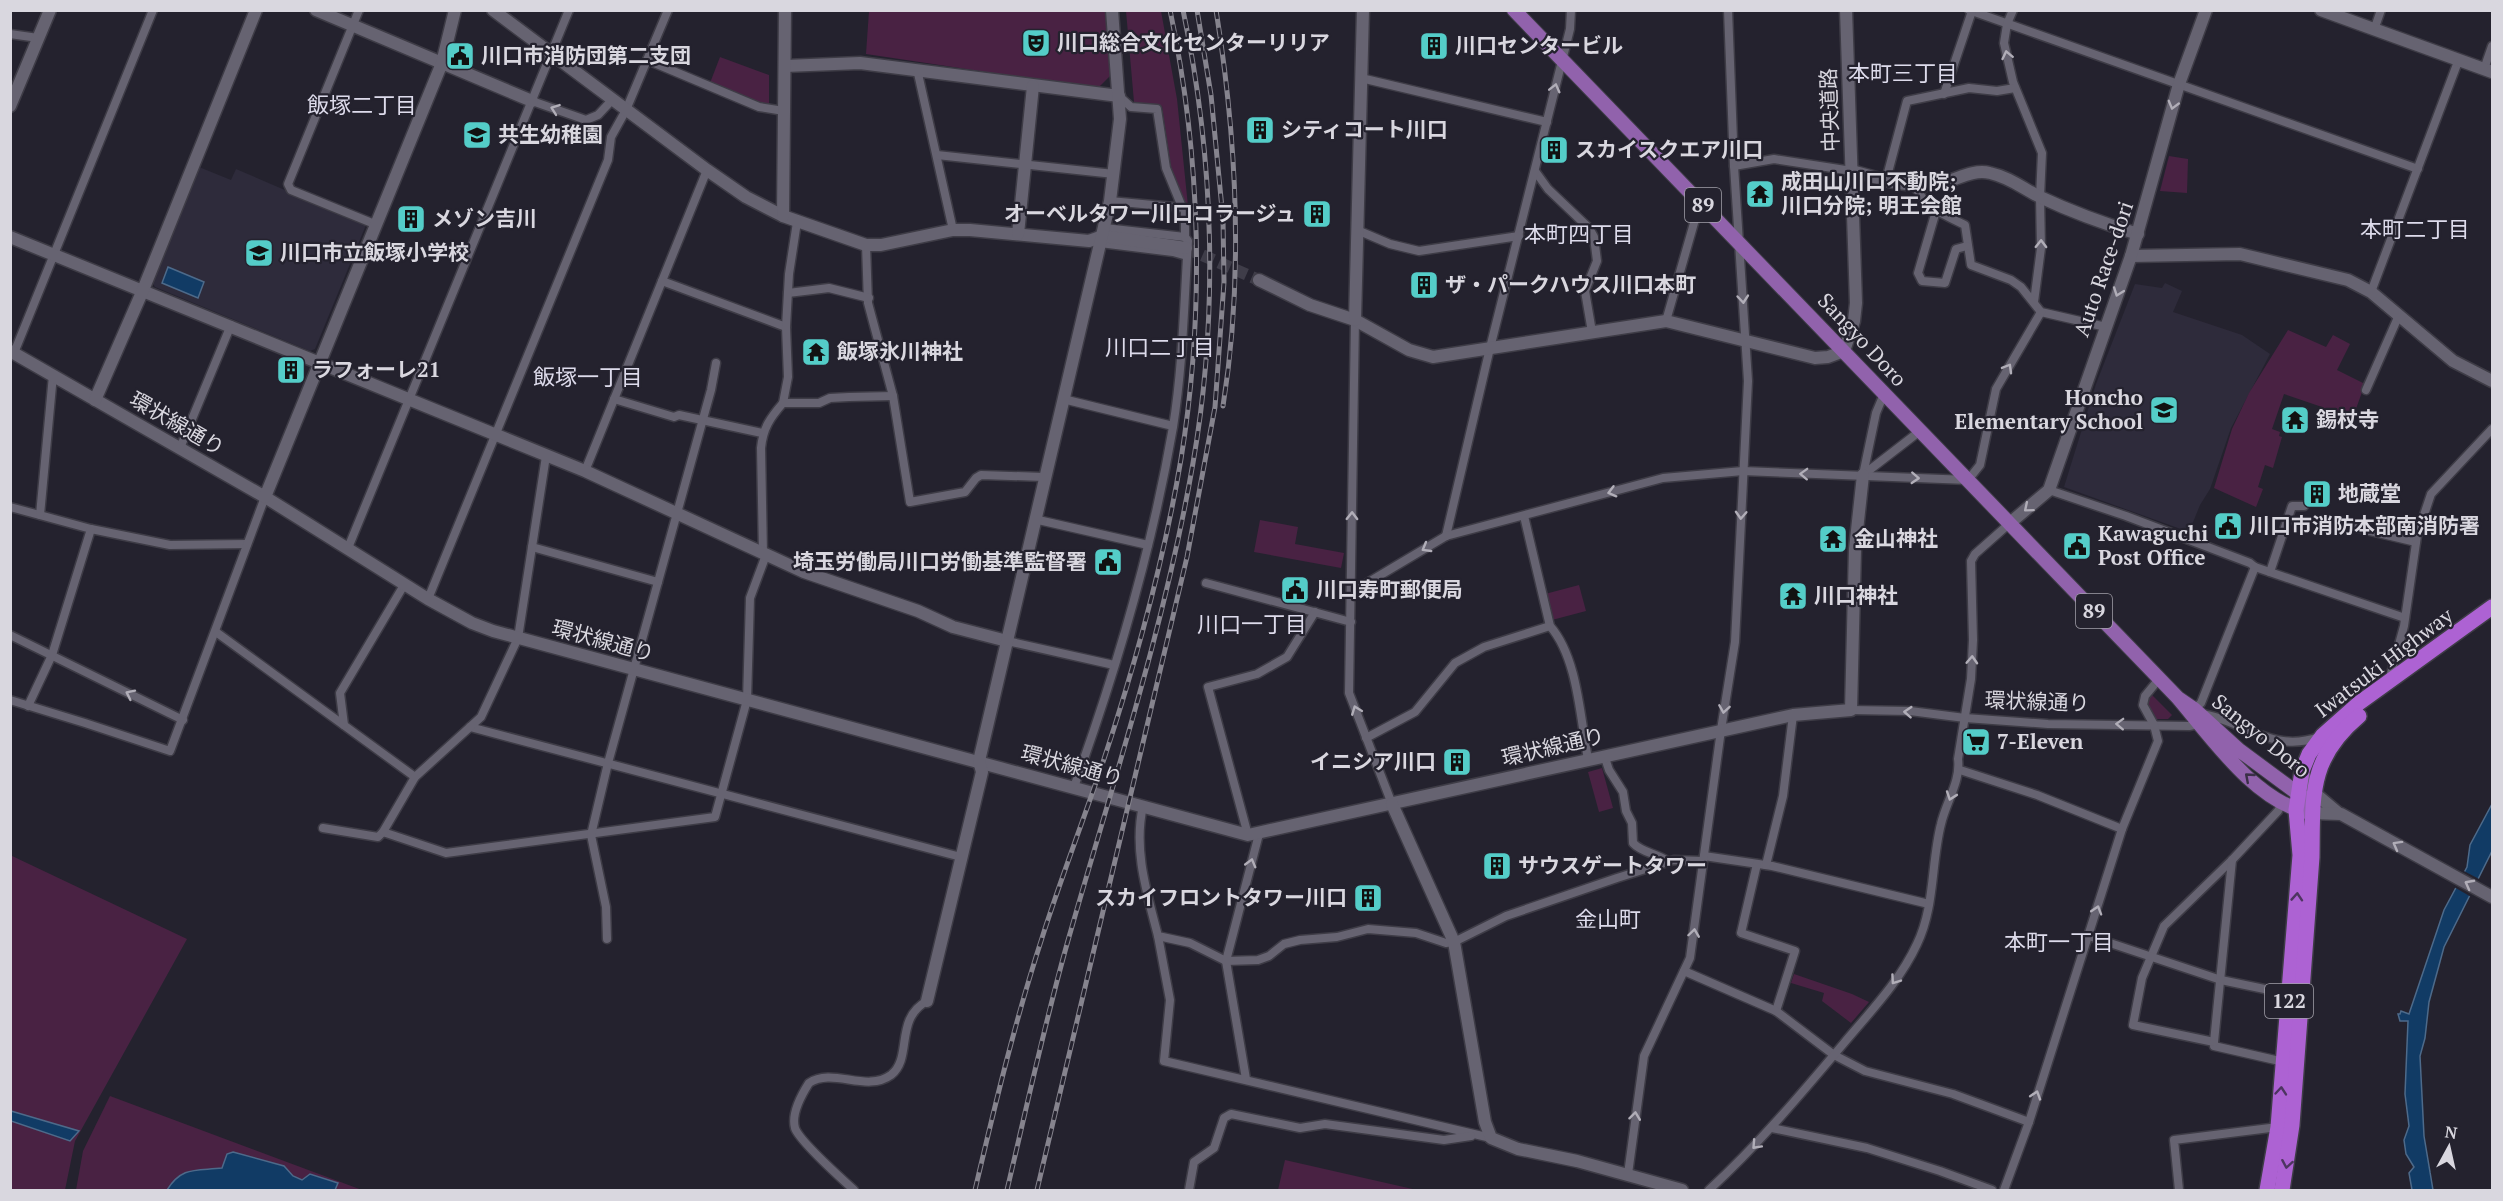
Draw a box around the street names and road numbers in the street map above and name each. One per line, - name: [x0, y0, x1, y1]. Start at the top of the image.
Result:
- street label: 中央道路: [1814, 68, 1844, 152]
- road number: 89: [1685, 188, 1721, 222]
- street label: Auto Race-dori: [2067, 197, 2139, 340]
- street label: Sangyo Doro: [1812, 286, 1913, 392]
- street label: 環状線通り: [125, 385, 230, 462]
- road number: 89: [2076, 594, 2112, 628]
- street label: Iwatsuki Highway: [2309, 601, 2458, 723]
- street label: 環状線通り: [549, 613, 658, 667]
- street label: 環状線通り: [1984, 685, 2090, 717]
- street label: Sangyo Doro: [2207, 687, 2316, 783]
- street label: 環状線通り: [1498, 721, 1607, 771]
- street label: 環状線通り: [1018, 738, 1127, 792]
- road number: 122: [2265, 984, 2313, 1018]

